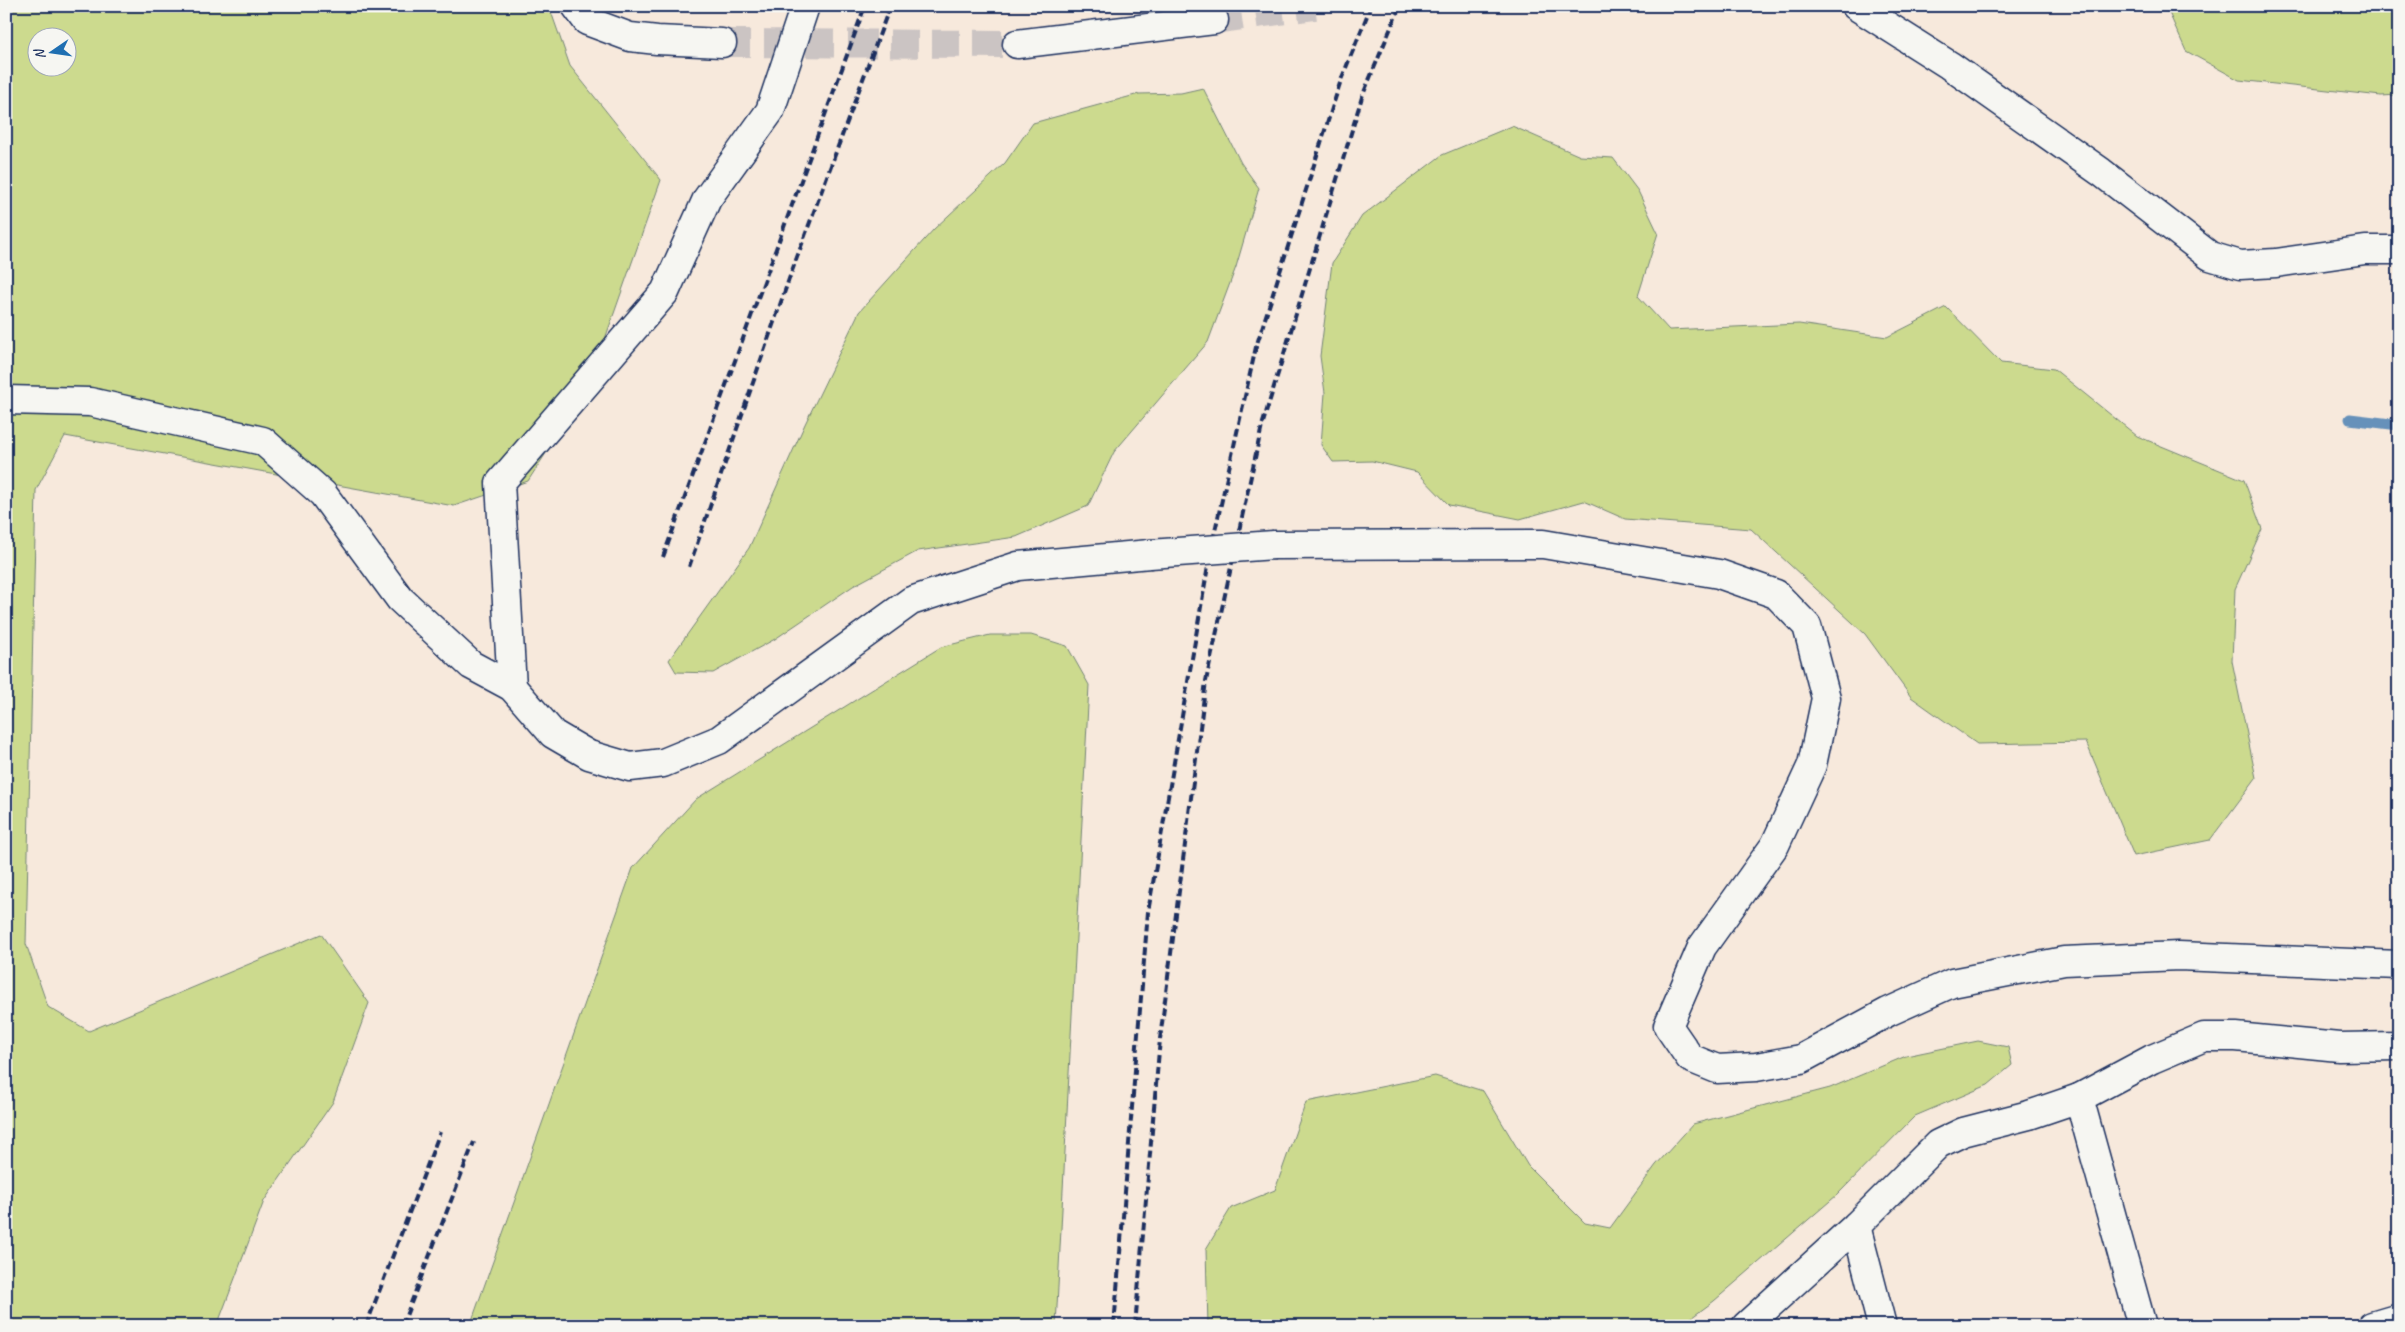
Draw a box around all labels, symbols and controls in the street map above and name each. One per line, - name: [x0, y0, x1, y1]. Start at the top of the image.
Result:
- north arrow: [28, 28, 78, 78]
- text: N: [30, 46, 49, 61]

